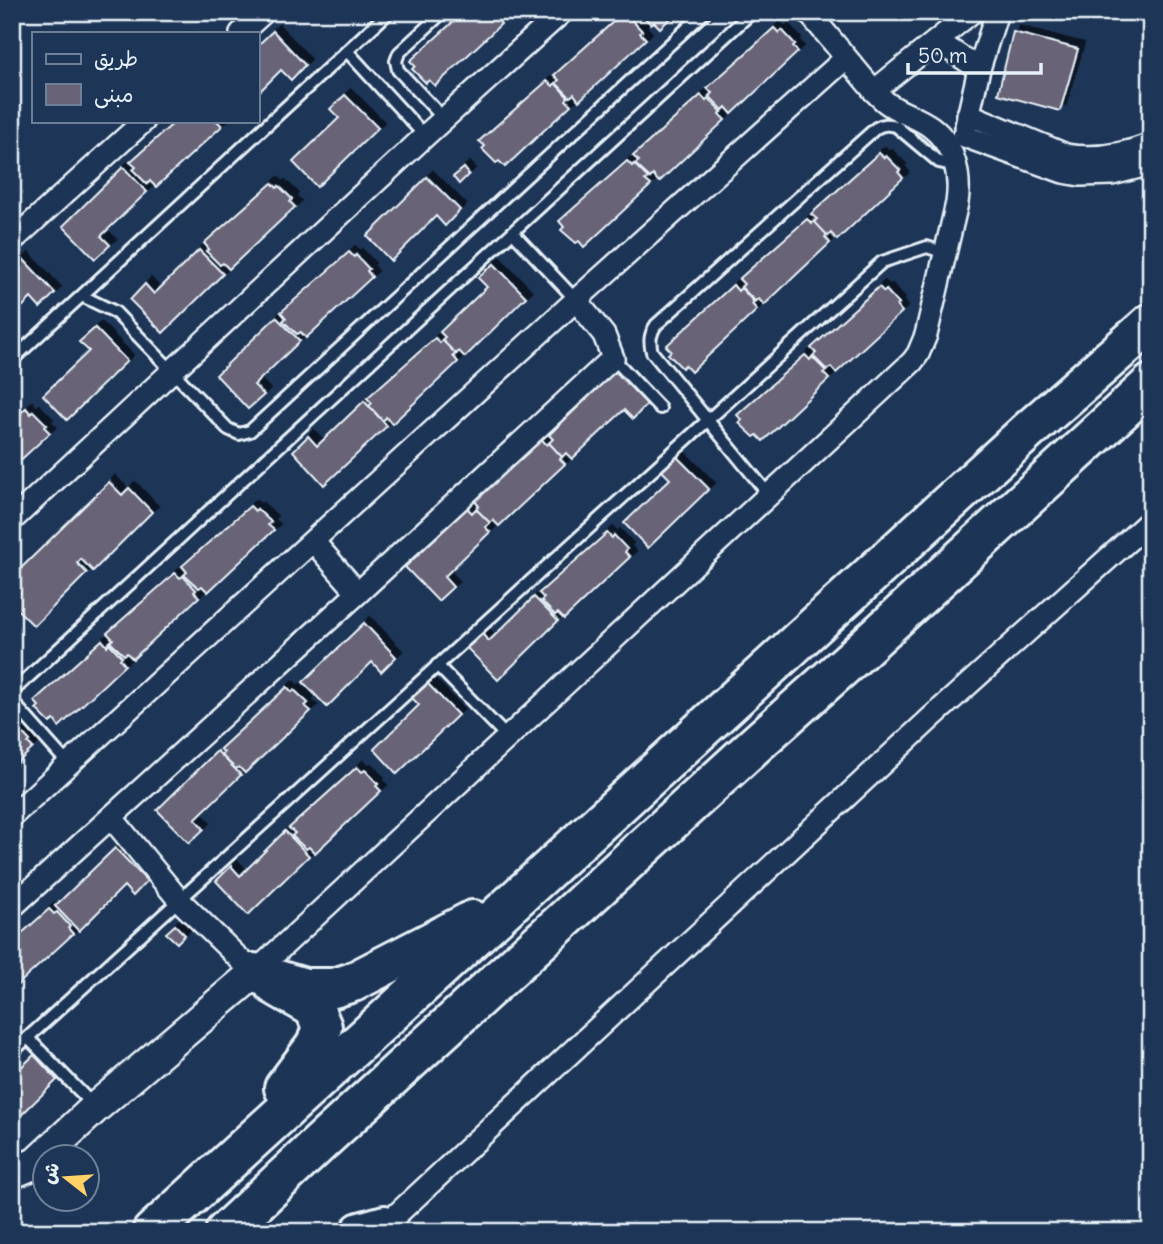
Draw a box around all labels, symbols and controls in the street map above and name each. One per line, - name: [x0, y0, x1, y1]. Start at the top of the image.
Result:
- legend: [32, 32, 259, 122]
- scale bar: [908, 32, 1040, 76]
- text: 50 m: [918, 42, 967, 69]
- text: طريق: [94, 45, 138, 72]
- text: مبنى: [94, 81, 133, 109]
- north arrow: [32, 1142, 102, 1212]
- text: ش: [35, 1159, 64, 1187]

